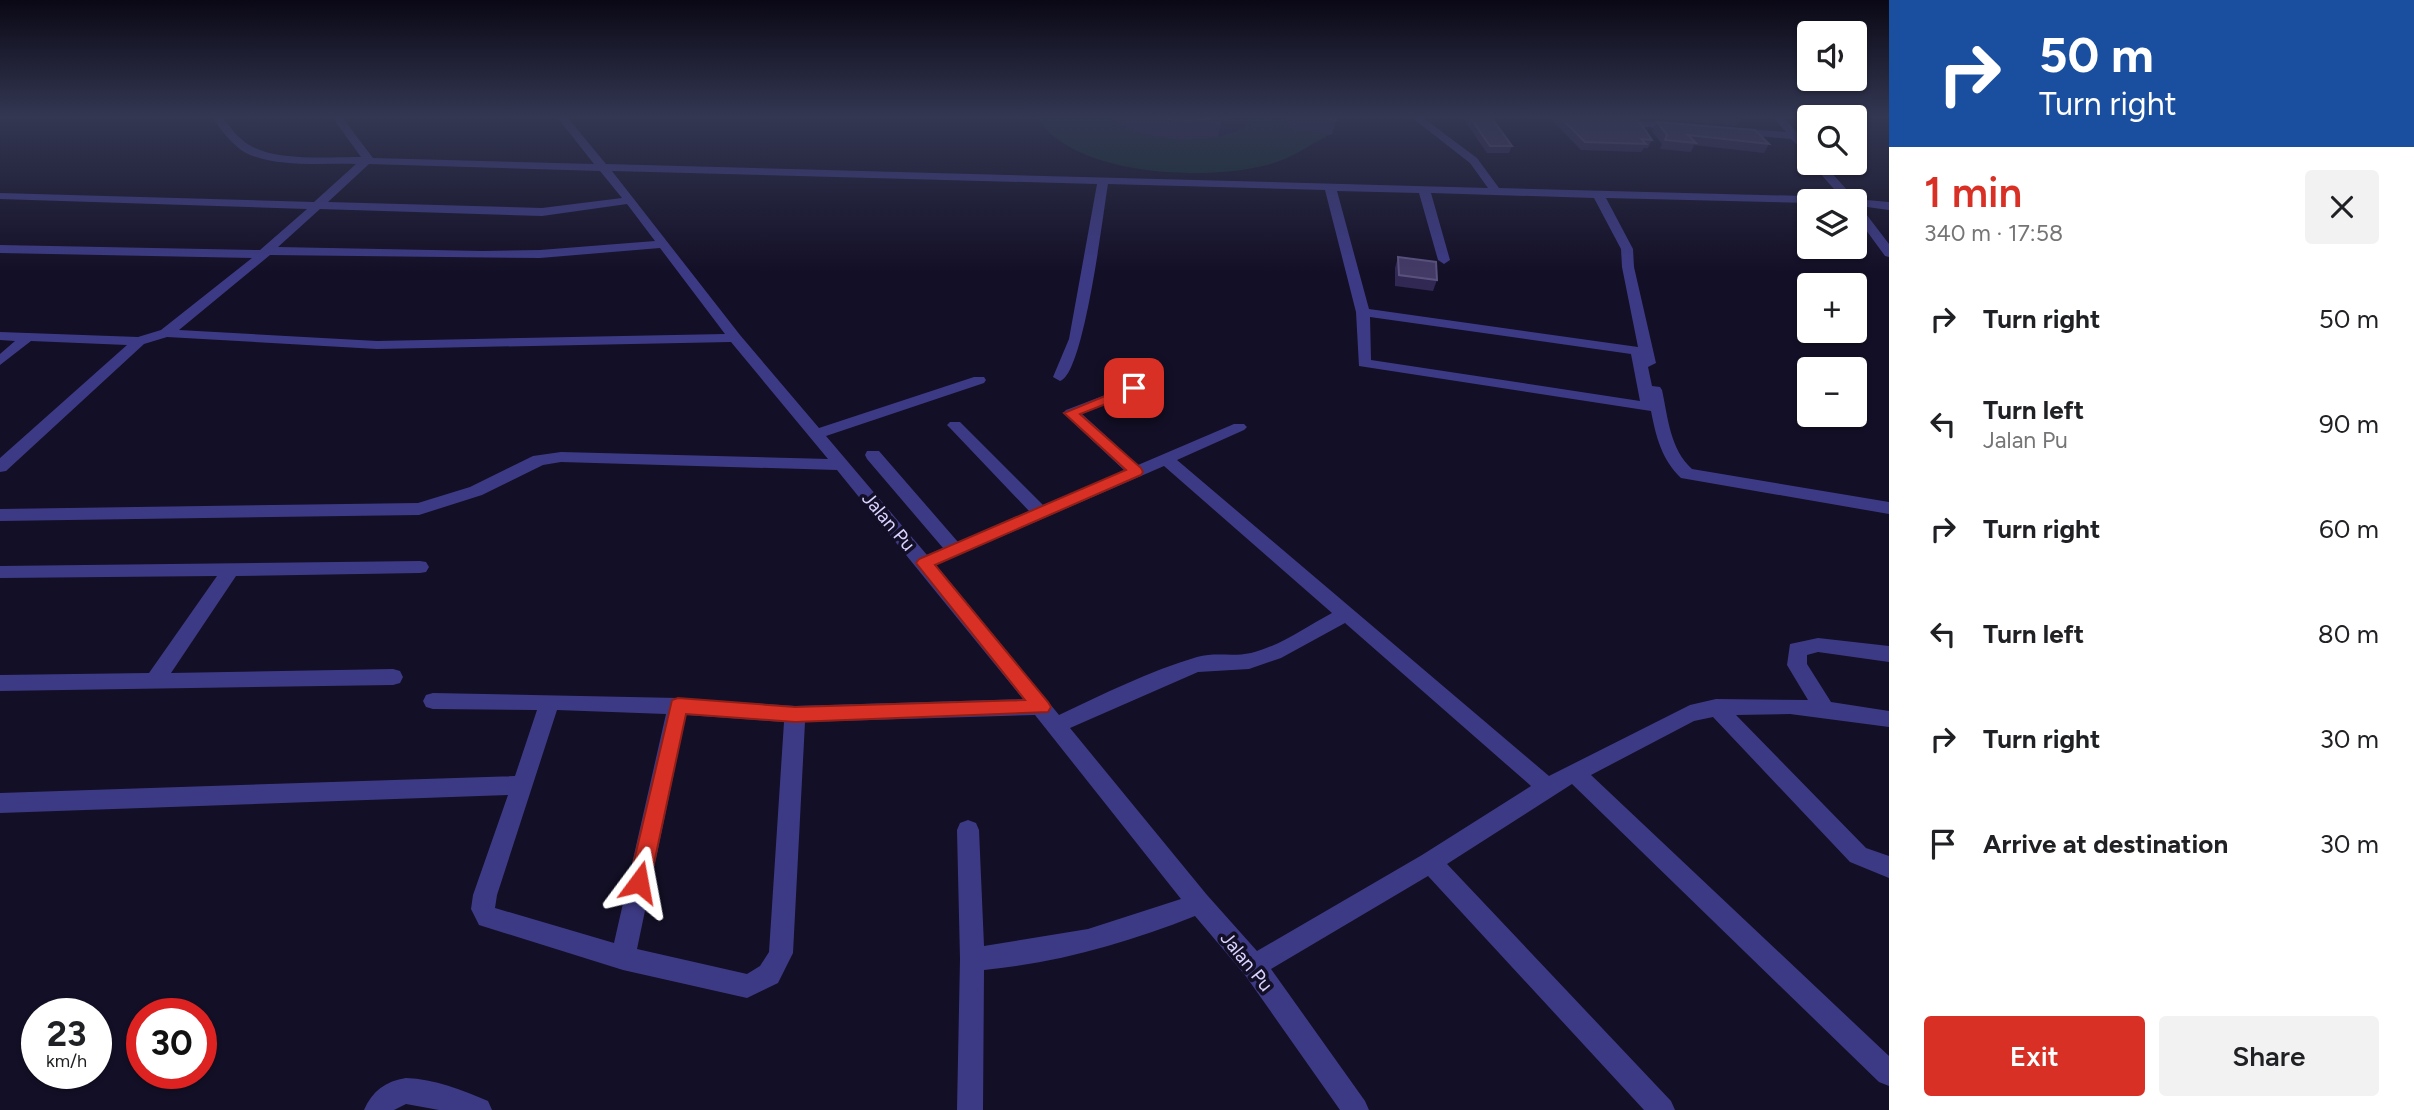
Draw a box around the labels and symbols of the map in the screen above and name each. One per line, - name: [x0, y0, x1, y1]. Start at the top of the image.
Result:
- pin: [1104, 358, 1164, 418]
- street label: Jalan Pu: [857, 487, 920, 556]
- position arrow: [602, 845, 676, 919]
- street label: Jalan Pu: [1216, 927, 1278, 996]
- speed limit sign: 30: [126, 998, 217, 1089]

